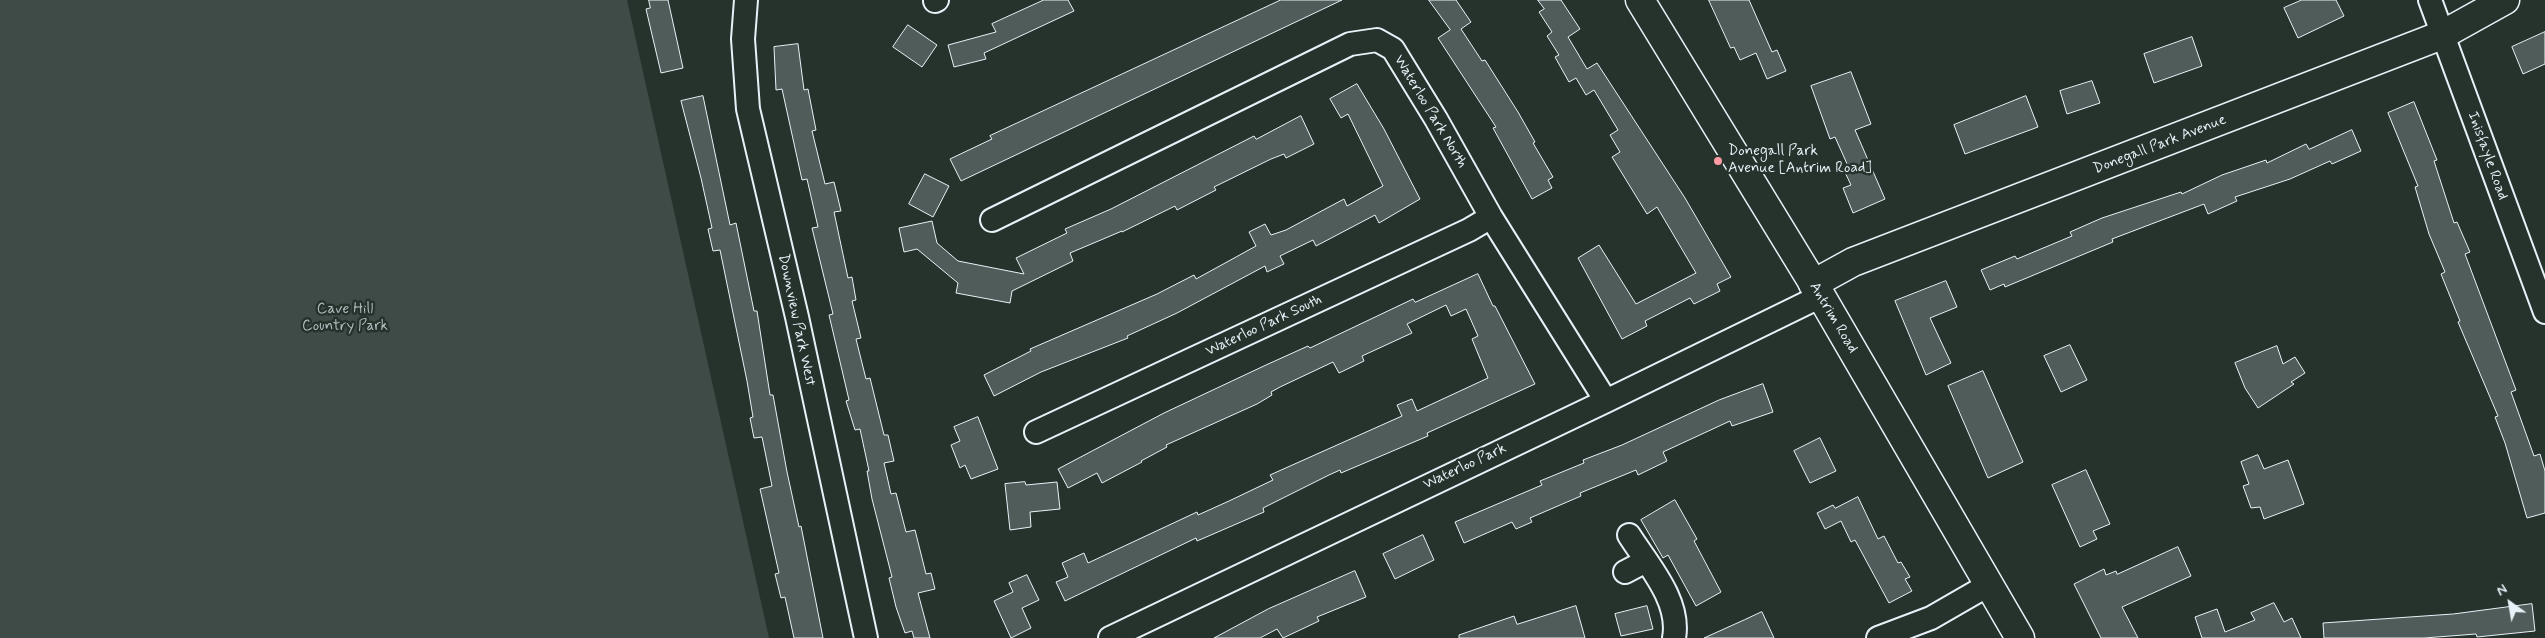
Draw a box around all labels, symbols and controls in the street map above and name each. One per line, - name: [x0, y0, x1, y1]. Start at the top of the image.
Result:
- street label: Waterloo Park North: [1389, 52, 1471, 172]
- street label: Inisfayle Road: [2463, 109, 2511, 203]
- street label: Donegall Park Avenue: [2091, 111, 2229, 179]
- place label: Donegall Park Avenue [Antrim Road]: [1728, 143, 1872, 178]
- marker: Donegall Park Avenue [Antrim Road]: [1712, 155, 1724, 167]
- street label: Downview Park West: [773, 252, 819, 388]
- street label: Antrim Road: [1805, 279, 1861, 357]
- street label: Waterloo Park South: [1203, 291, 1325, 361]
- park label: Cave Hill Country Park: [302, 301, 388, 336]
- street label: Waterloo Park: [1421, 440, 1509, 494]
- north arrow: [2485, 578, 2535, 628]
- text: N: [2493, 580, 2511, 600]

